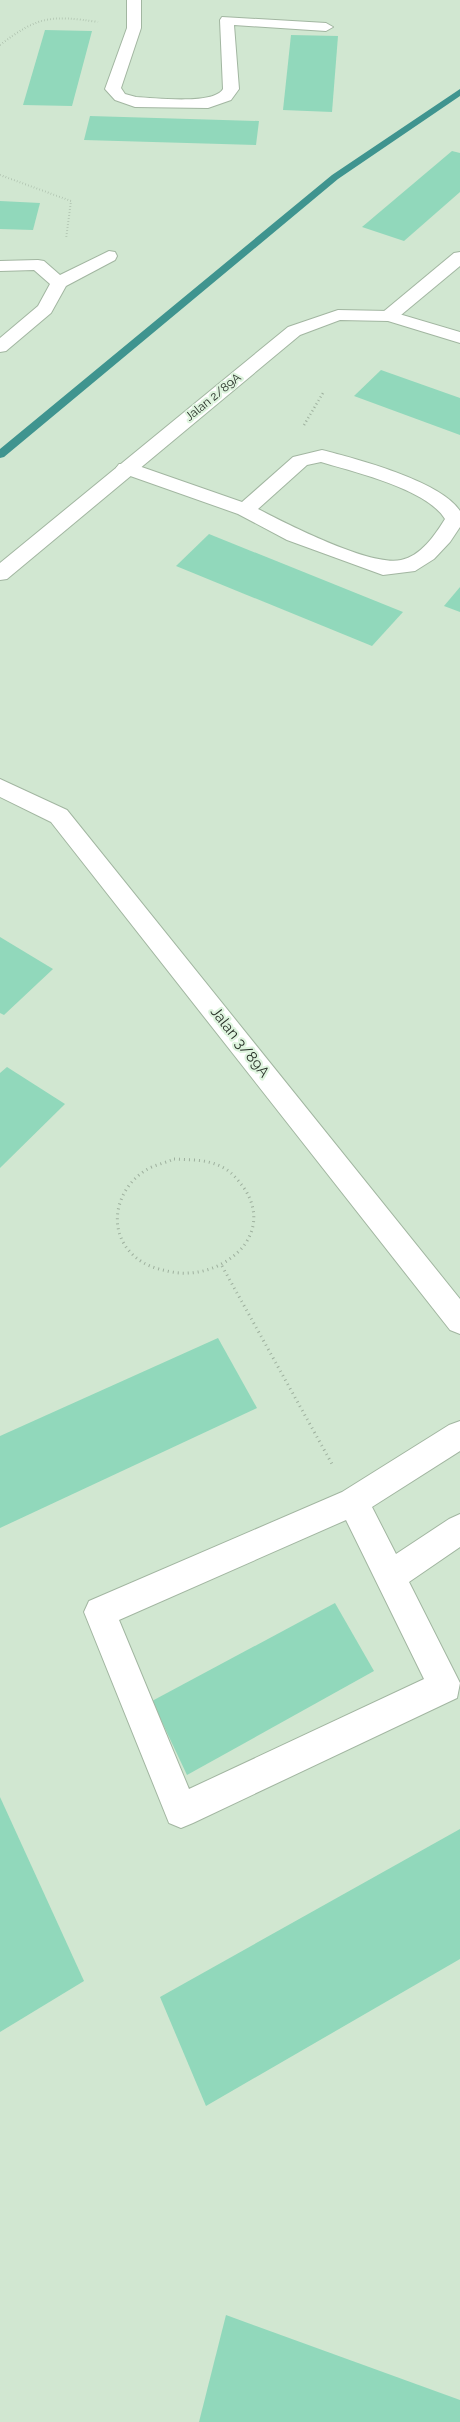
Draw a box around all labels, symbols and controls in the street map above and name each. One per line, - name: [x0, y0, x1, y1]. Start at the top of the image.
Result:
- street label: Jalan 2/89A: [182, 370, 244, 424]
- street label: Jalan 3/89A: [207, 1003, 273, 1081]

